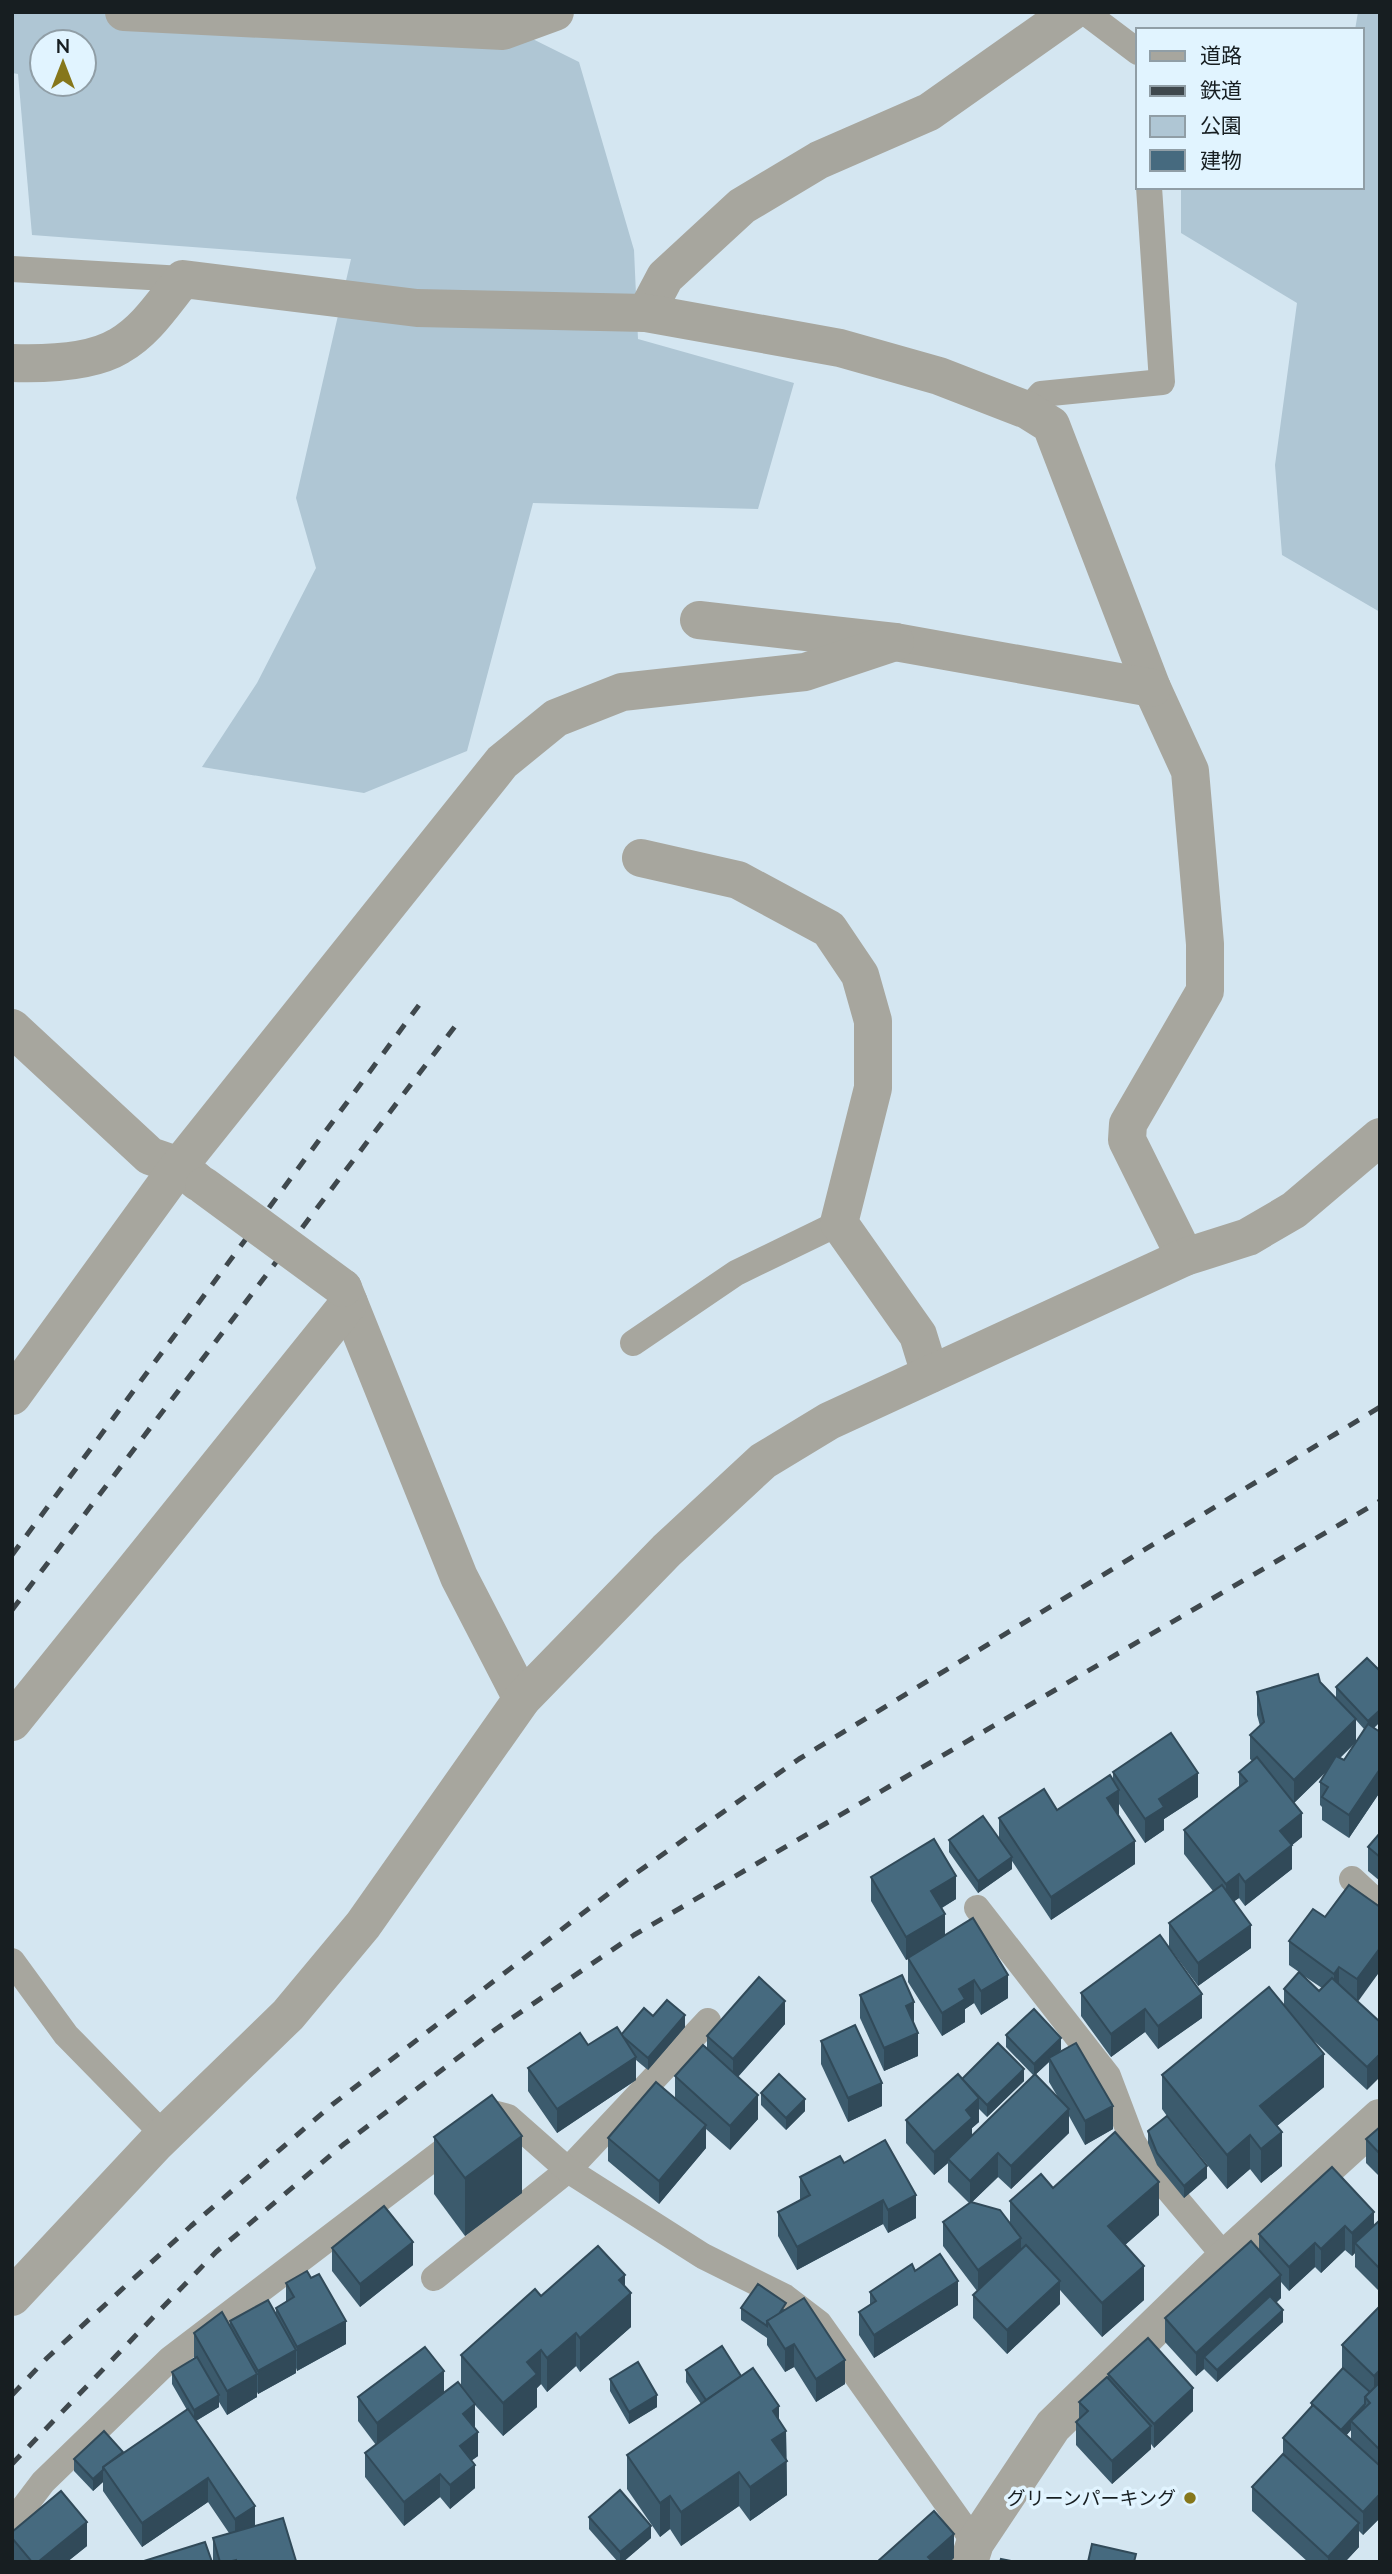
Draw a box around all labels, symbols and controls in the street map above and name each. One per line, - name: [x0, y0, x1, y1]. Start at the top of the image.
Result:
- north arrow: [28, 28, 98, 98]
- legend: [1136, 28, 1364, 189]
- text: N: [56, 34, 70, 58]
- text: 道路: [1200, 42, 1242, 68]
- text: 鉄道: [1200, 77, 1242, 103]
- text: 公園: [1200, 112, 1242, 138]
- text: 建物: [1200, 147, 1242, 173]
- place label: グリーンパーキング: [1007, 2486, 1176, 2510]
- marker: グリーンパーキング: [1182, 2490, 1198, 2506]

